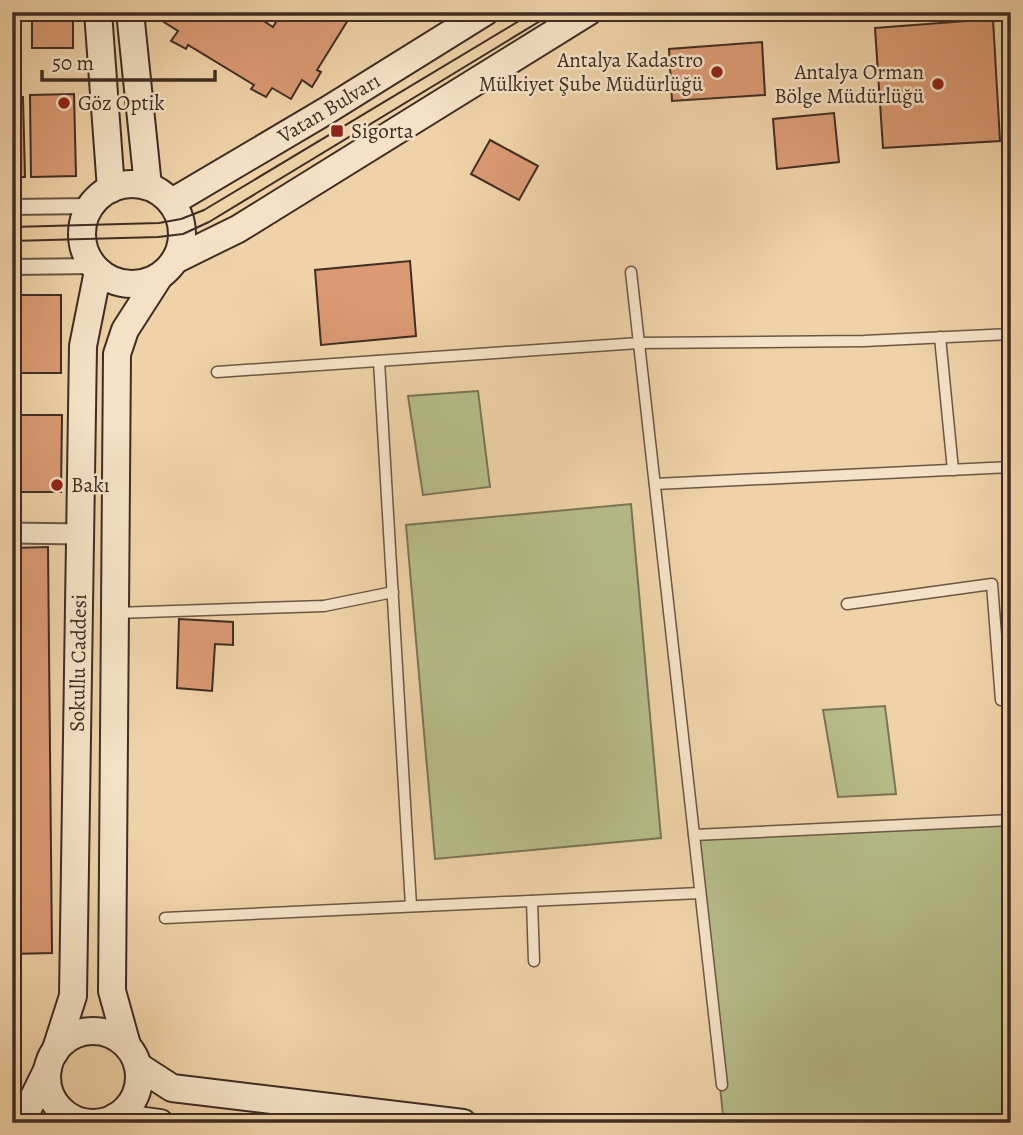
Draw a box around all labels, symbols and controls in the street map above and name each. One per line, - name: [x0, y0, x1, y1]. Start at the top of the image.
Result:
- scale bar: [42, 38, 215, 82]
- place label: Antalya Kadastro Mülkiyet Şube Müdürlüğü: [479, 46, 704, 98]
- text: 50 m: [52, 49, 94, 77]
- place label: Antalya Orman Bölge Müdürlüğü: [774, 58, 925, 110]
- marker: Antalya Kadastro Mülkiyet Şube Müdürlüğü: [709, 64, 725, 80]
- street label: Vatan Bulvarı: [272, 66, 386, 150]
- marker: Antalya Orman Bölge Müdürlüğü: [930, 76, 946, 92]
- place label: Göz Optik: [78, 89, 165, 117]
- marker: Göz Optik: [56, 95, 72, 111]
- place label: Sigorta: [351, 117, 414, 145]
- marker: Sigorta: [329, 123, 345, 139]
- place label: Bakı: [71, 471, 110, 499]
- marker: Bakı: [49, 477, 65, 493]
- street label: Sokullu Caddesi: [63, 594, 93, 732]

